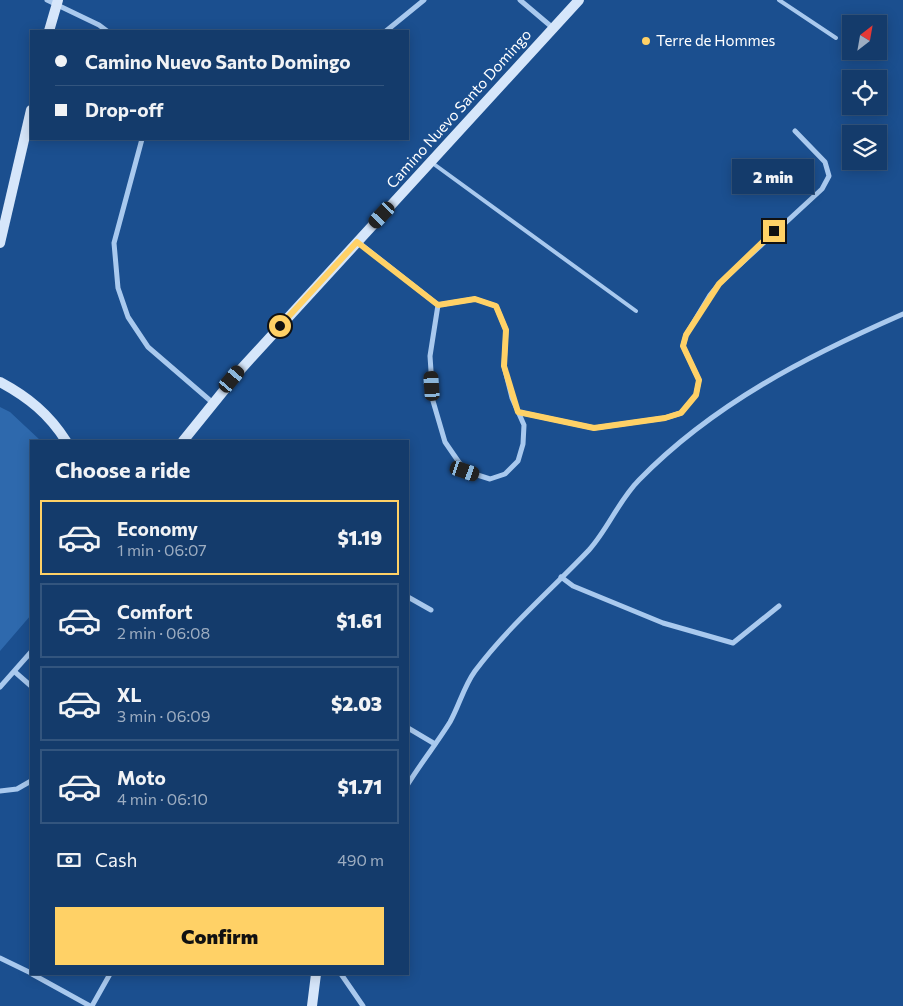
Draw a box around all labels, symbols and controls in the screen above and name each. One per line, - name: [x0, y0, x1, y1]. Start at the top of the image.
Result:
- north arrow: [842, 15, 888, 60]
- map controls: [842, 15, 887, 170]
- street label: Camino Nuevo Santo Domingo: [382, 25, 534, 192]
- place label: Terre de Hommes: [656, 31, 776, 49]
- marker: Terre de Hommes: [640, 35, 652, 47]
- text: Camino Nuevo Santo Domingo: [85, 50, 351, 73]
- button: locate: [842, 70, 887, 115]
- text: Drop-off: [85, 98, 164, 121]
- button: layers: [842, 125, 887, 170]
- callout: 2 min: [733, 158, 815, 194]
- text: 2 min: [753, 167, 793, 186]
- car: [366, 199, 397, 231]
- route end: [763, 220, 785, 242]
- route start: [269, 315, 291, 337]
- car: [216, 363, 247, 395]
- car: [423, 371, 440, 401]
- text: Choose a ride: [55, 456, 190, 483]
- car: [448, 459, 481, 483]
- icon: car: [57, 515, 102, 560]
- text: Economy: [117, 517, 198, 540]
- text: $1.19: [337, 526, 382, 549]
- text: 1 min · 06:07: [117, 540, 207, 559]
- icon: car: [57, 598, 102, 643]
- text: Comfort: [117, 600, 193, 623]
- text: $1.61: [336, 609, 382, 632]
- text: 2 min · 06:08: [117, 623, 210, 642]
- icon: car: [57, 681, 102, 726]
- text: XL: [117, 683, 142, 706]
- text: $2.03: [331, 692, 382, 715]
- text: 3 min · 06:09: [117, 706, 210, 725]
- icon: car: [57, 764, 102, 809]
- text: Moto: [117, 766, 166, 789]
- text: $1.71: [337, 775, 382, 798]
- text: 4 min · 06:10: [117, 789, 208, 808]
- icon: cash: [55, 846, 83, 874]
- text: Cash: [95, 848, 137, 871]
- text: 490 m: [337, 850, 384, 869]
- button: Confirm: [55, 907, 384, 965]

